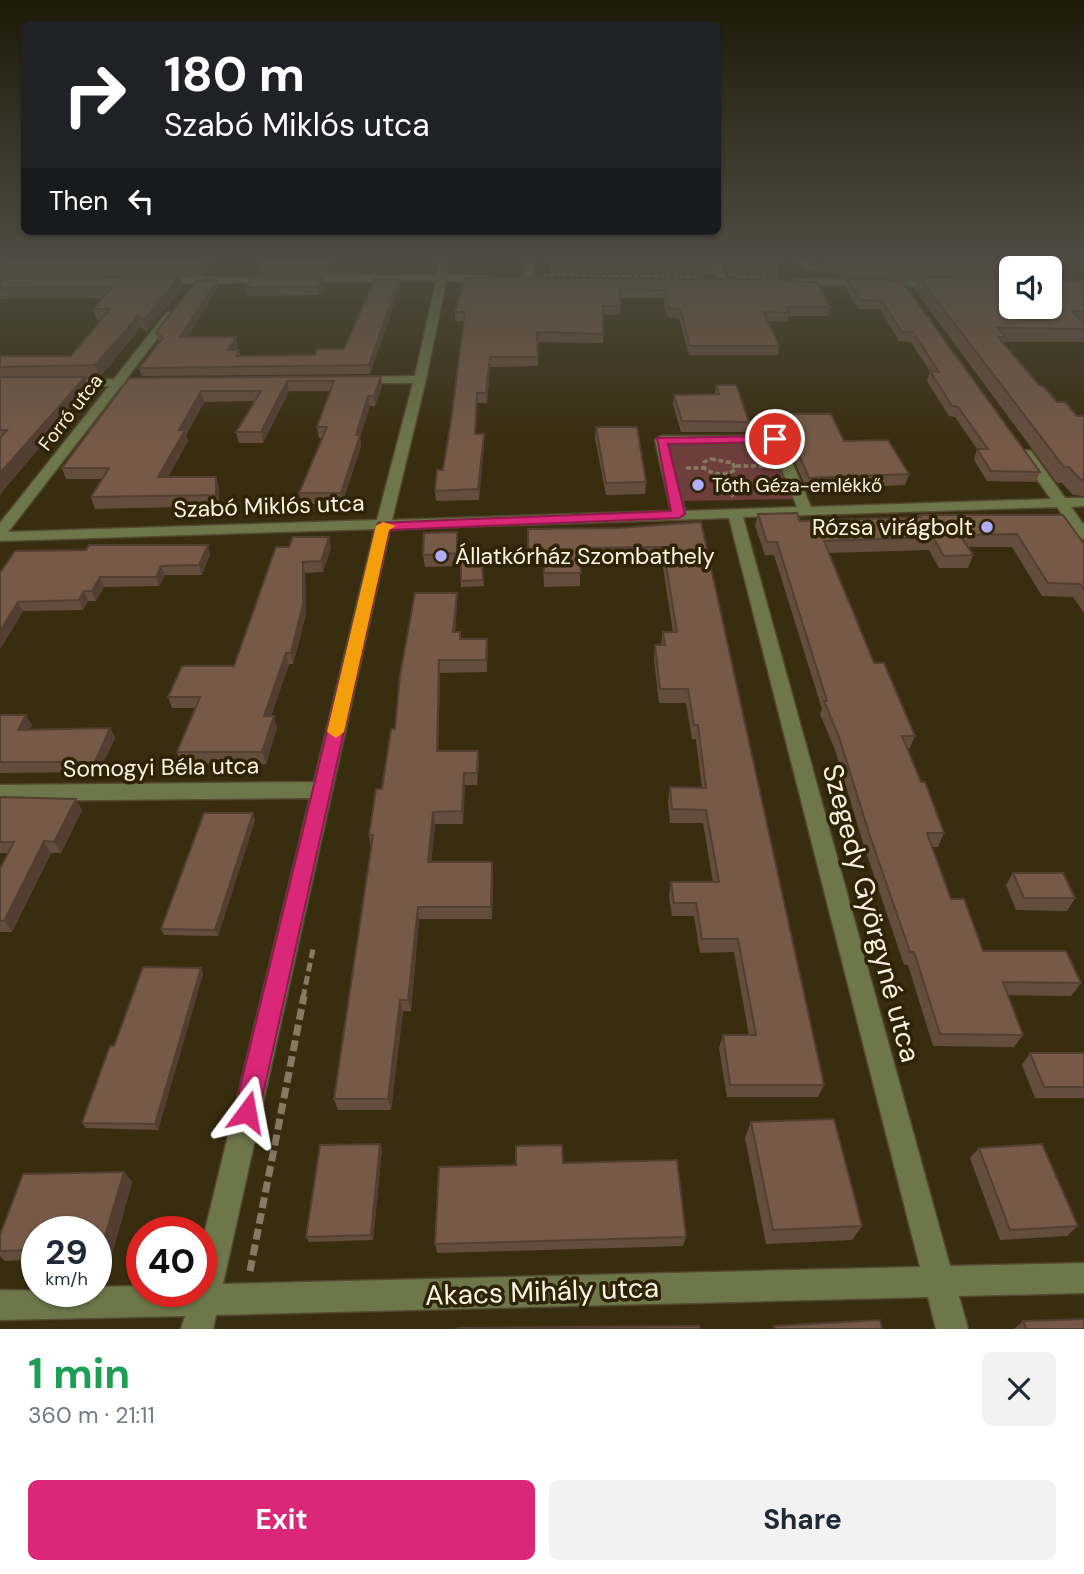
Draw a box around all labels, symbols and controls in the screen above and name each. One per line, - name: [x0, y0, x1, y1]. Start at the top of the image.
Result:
- text: 180 m: [164, 42, 305, 106]
- icon: right: [49, 49, 140, 140]
- text: Szabó Miklós utca: [164, 104, 430, 146]
- icon: left: [122, 182, 160, 220]
- text: Then: [49, 184, 108, 218]
- map controls: [999, 256, 1062, 319]
- button: sound: [999, 256, 1062, 319]
- street label: Forró utca: [33, 369, 108, 456]
- pin: [745, 409, 805, 469]
- icon: arrive: [756, 420, 794, 458]
- place label: Tóth Géza-emlékkő: [712, 473, 882, 498]
- marker: Tóth Géza-emlékkő: [690, 477, 706, 493]
- street label: Szabó Miklós utca: [173, 488, 365, 524]
- place label: Rózsa virágbolt: [812, 512, 973, 542]
- marker: Rózsa virágbolt: [979, 519, 995, 535]
- place label: Állatkórház Szombathely: [455, 541, 715, 571]
- marker: Állatkórház Szombathely: [433, 548, 449, 564]
- street label: Somogyi Béla utca: [63, 750, 259, 784]
- street label: Szegedy Györgyné utca: [814, 760, 929, 1066]
- position arrow: [210, 1075, 284, 1149]
- speed limit sign: 40: [126, 1216, 217, 1307]
- text: 29: [45, 1229, 88, 1275]
- text: km/h: [45, 1267, 88, 1291]
- street label: Akacs Mihály utca: [424, 1269, 660, 1314]
- text: 1 min: [28, 1346, 130, 1401]
- button: close: [982, 1352, 1056, 1426]
- text: 360 m · 21:11: [28, 1400, 155, 1430]
- button: Exit: [28, 1480, 535, 1560]
- button: Share: [549, 1480, 1056, 1560]

